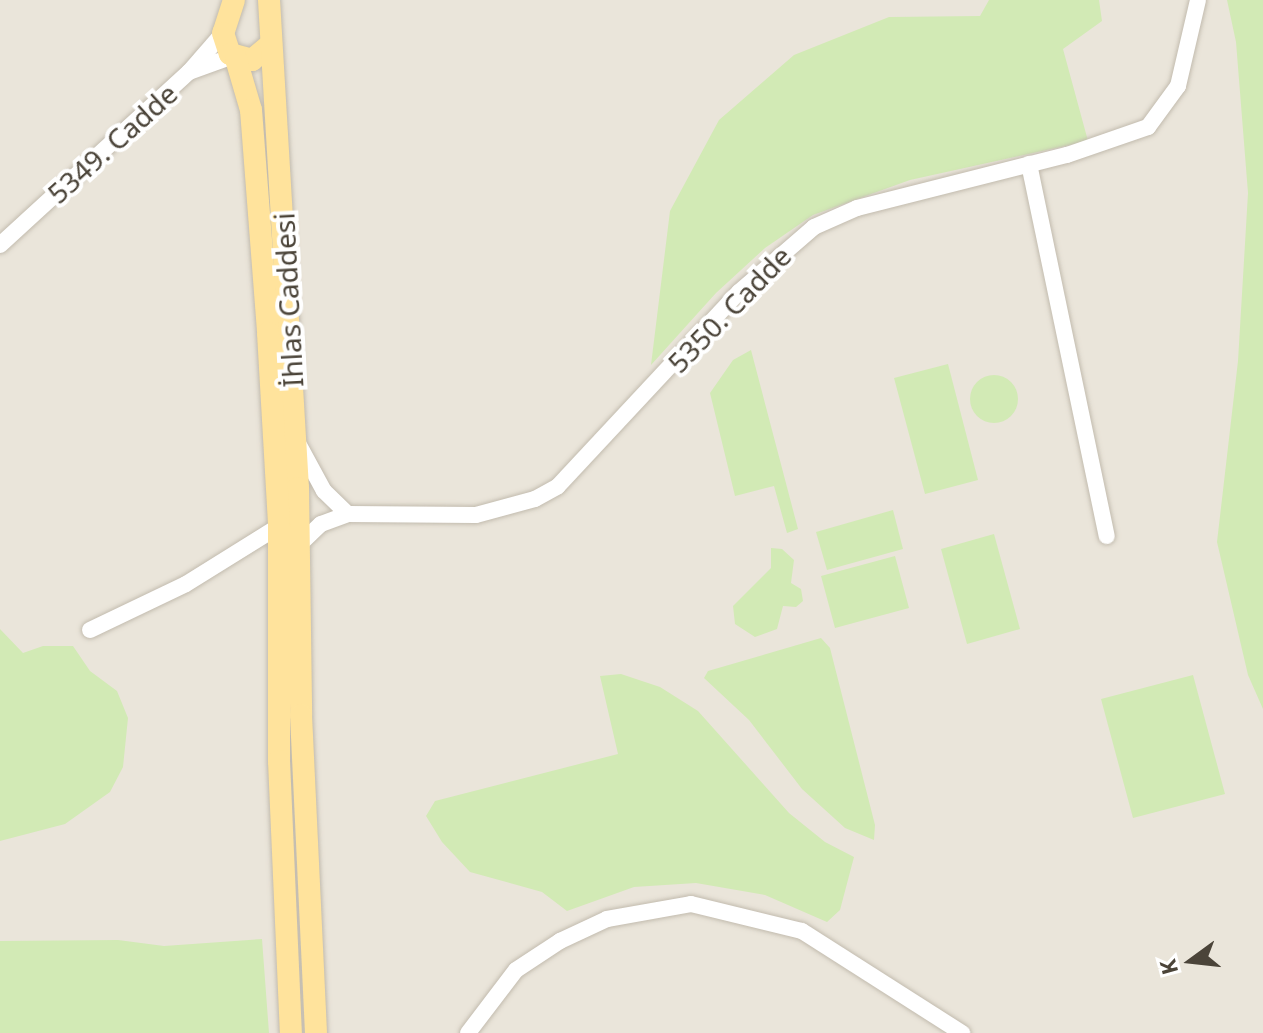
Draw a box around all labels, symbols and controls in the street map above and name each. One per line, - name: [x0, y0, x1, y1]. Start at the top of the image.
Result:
- street label: 5349. Cadde: [40, 76, 184, 210]
- street label: İhlas Caddesi: [267, 212, 309, 388]
- street label: 5350. Cadde: [660, 239, 798, 379]
- north arrow: [1151, 921, 1231, 1001]
- text: K: [1151, 956, 1184, 978]

